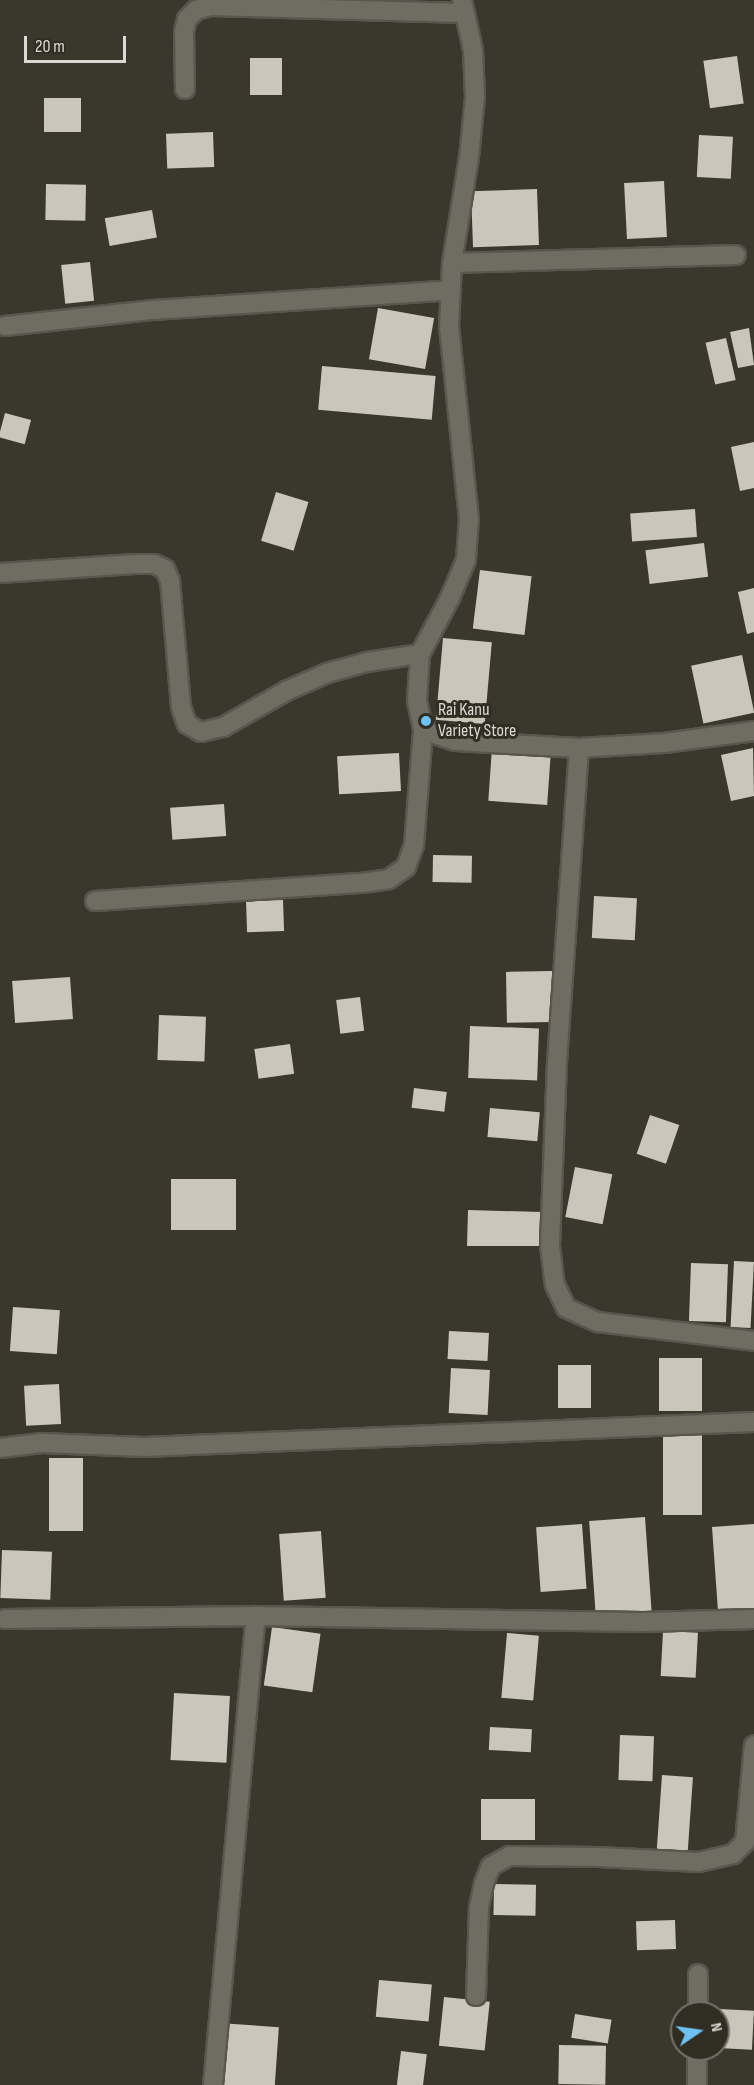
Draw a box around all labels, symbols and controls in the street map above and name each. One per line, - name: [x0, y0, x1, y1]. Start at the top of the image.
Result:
- scale bar: [27, 24, 129, 62]
- text: 20 m: [35, 36, 65, 57]
- place label: Rai Kanu Variety Store: [438, 700, 516, 742]
- marker: Rai Kanu Variety Store: [419, 714, 433, 728]
- north arrow: [670, 2001, 730, 2061]
- text: N: [706, 2021, 726, 2034]

